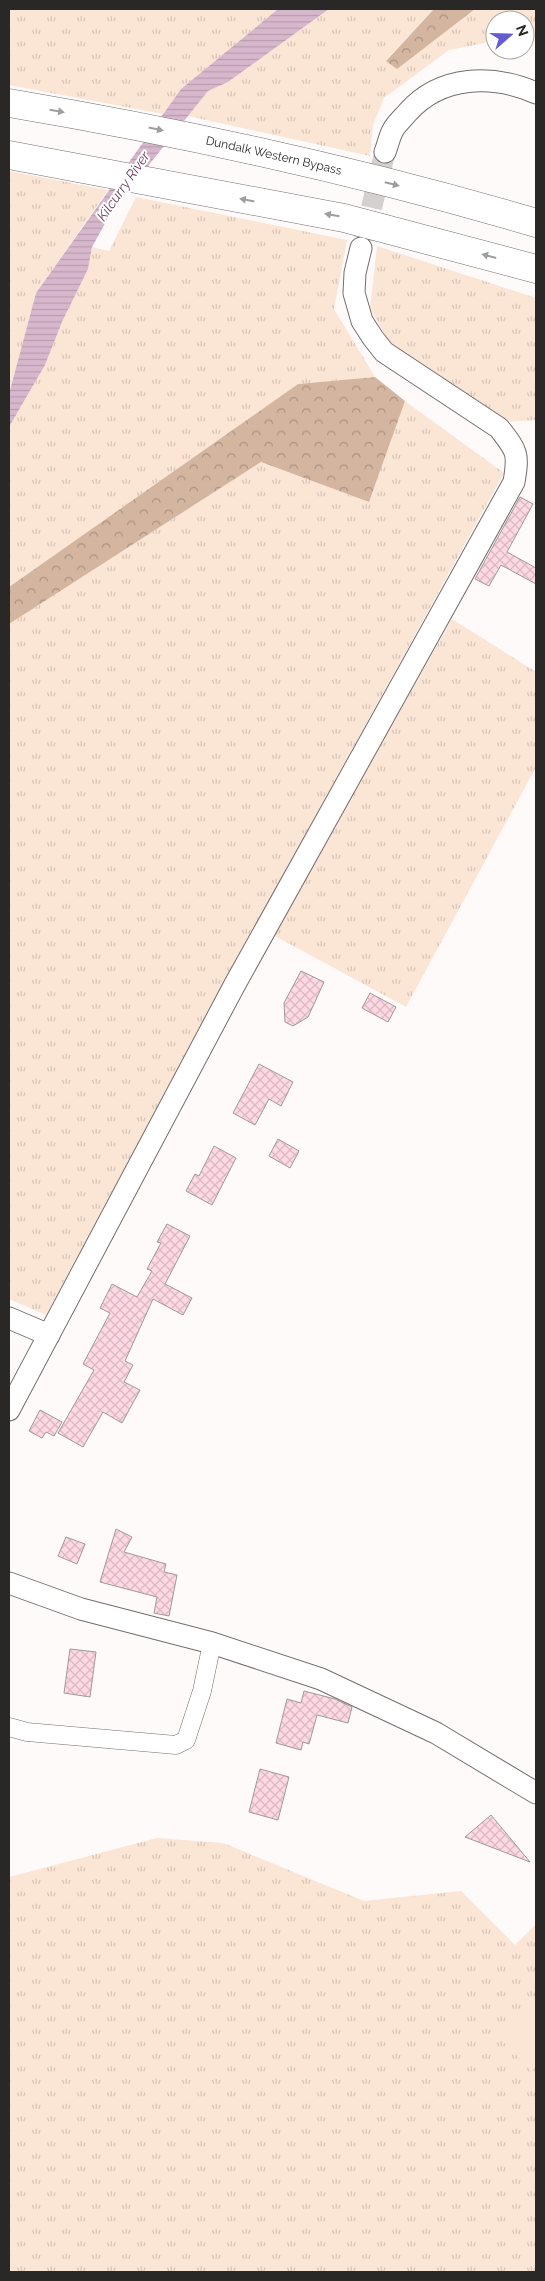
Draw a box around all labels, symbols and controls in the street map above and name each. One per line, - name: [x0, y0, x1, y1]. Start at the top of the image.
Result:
- north arrow: [485, 10, 535, 60]
- text: N: [513, 23, 532, 38]
- one-way arrow: [49, 107, 65, 115]
- one-way arrow: [148, 125, 164, 133]
- street label: Dundalk Western Bypass: [205, 133, 343, 178]
- water label: Kilcurry River: [93, 147, 153, 224]
- one-way arrow: [385, 181, 400, 189]
- one-way arrow: [239, 195, 255, 203]
- one-way arrow: [324, 211, 340, 219]
- one-way arrow: [482, 252, 497, 260]

